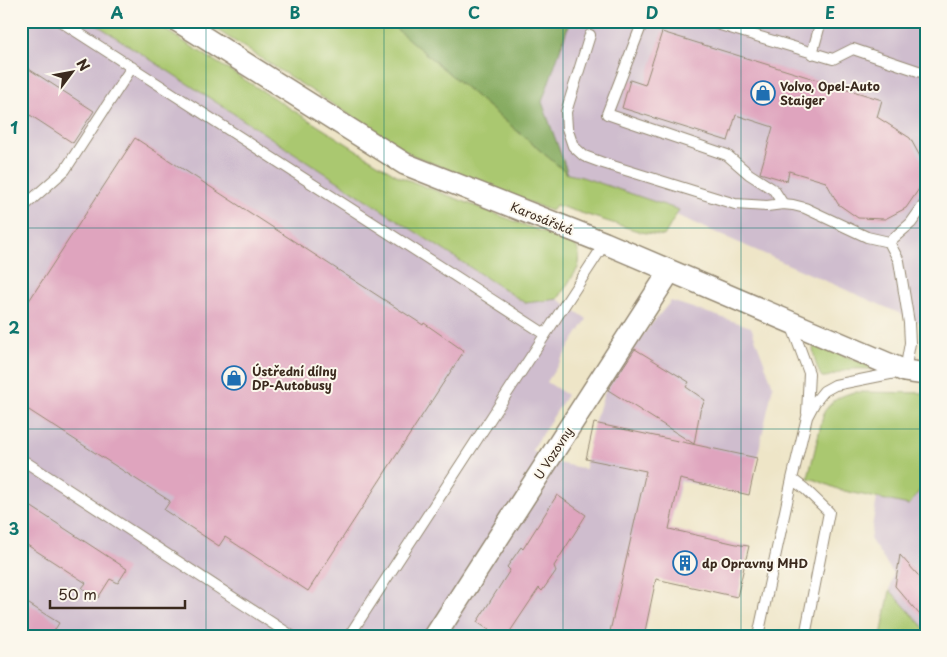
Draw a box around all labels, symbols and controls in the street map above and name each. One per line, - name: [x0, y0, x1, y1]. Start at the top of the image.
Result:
- text: A: [111, 0, 124, 24]
- text: B: [290, 0, 301, 24]
- text: C: [468, 0, 480, 24]
- text: D: [646, 0, 658, 24]
- text: E: [825, 0, 835, 24]
- north arrow: [48, 48, 98, 98]
- text: N: [72, 55, 95, 75]
- place label: Volvo, Opel-Auto Staiger: [780, 77, 880, 109]
- shop icon: Volvo, Opel-Auto Staiger: [750, 80, 776, 106]
- text: 1: [10, 115, 18, 139]
- street label: Karosářská: [508, 197, 577, 239]
- text: 2: [8, 315, 20, 339]
- place label: Ústřední dílny DP-Autobusy: [252, 362, 337, 394]
- shop icon: Ústřední dílny DP-Autobusy: [221, 365, 247, 391]
- street label: U Vozovny: [529, 423, 577, 483]
- text: 3: [9, 516, 19, 540]
- building icon: dp Opravny MHD: [672, 550, 698, 576]
- place label: dp Opravny MHD: [702, 554, 808, 572]
- scale bar: [50, 577, 185, 609]
- text: 50 m: [58, 582, 97, 605]

